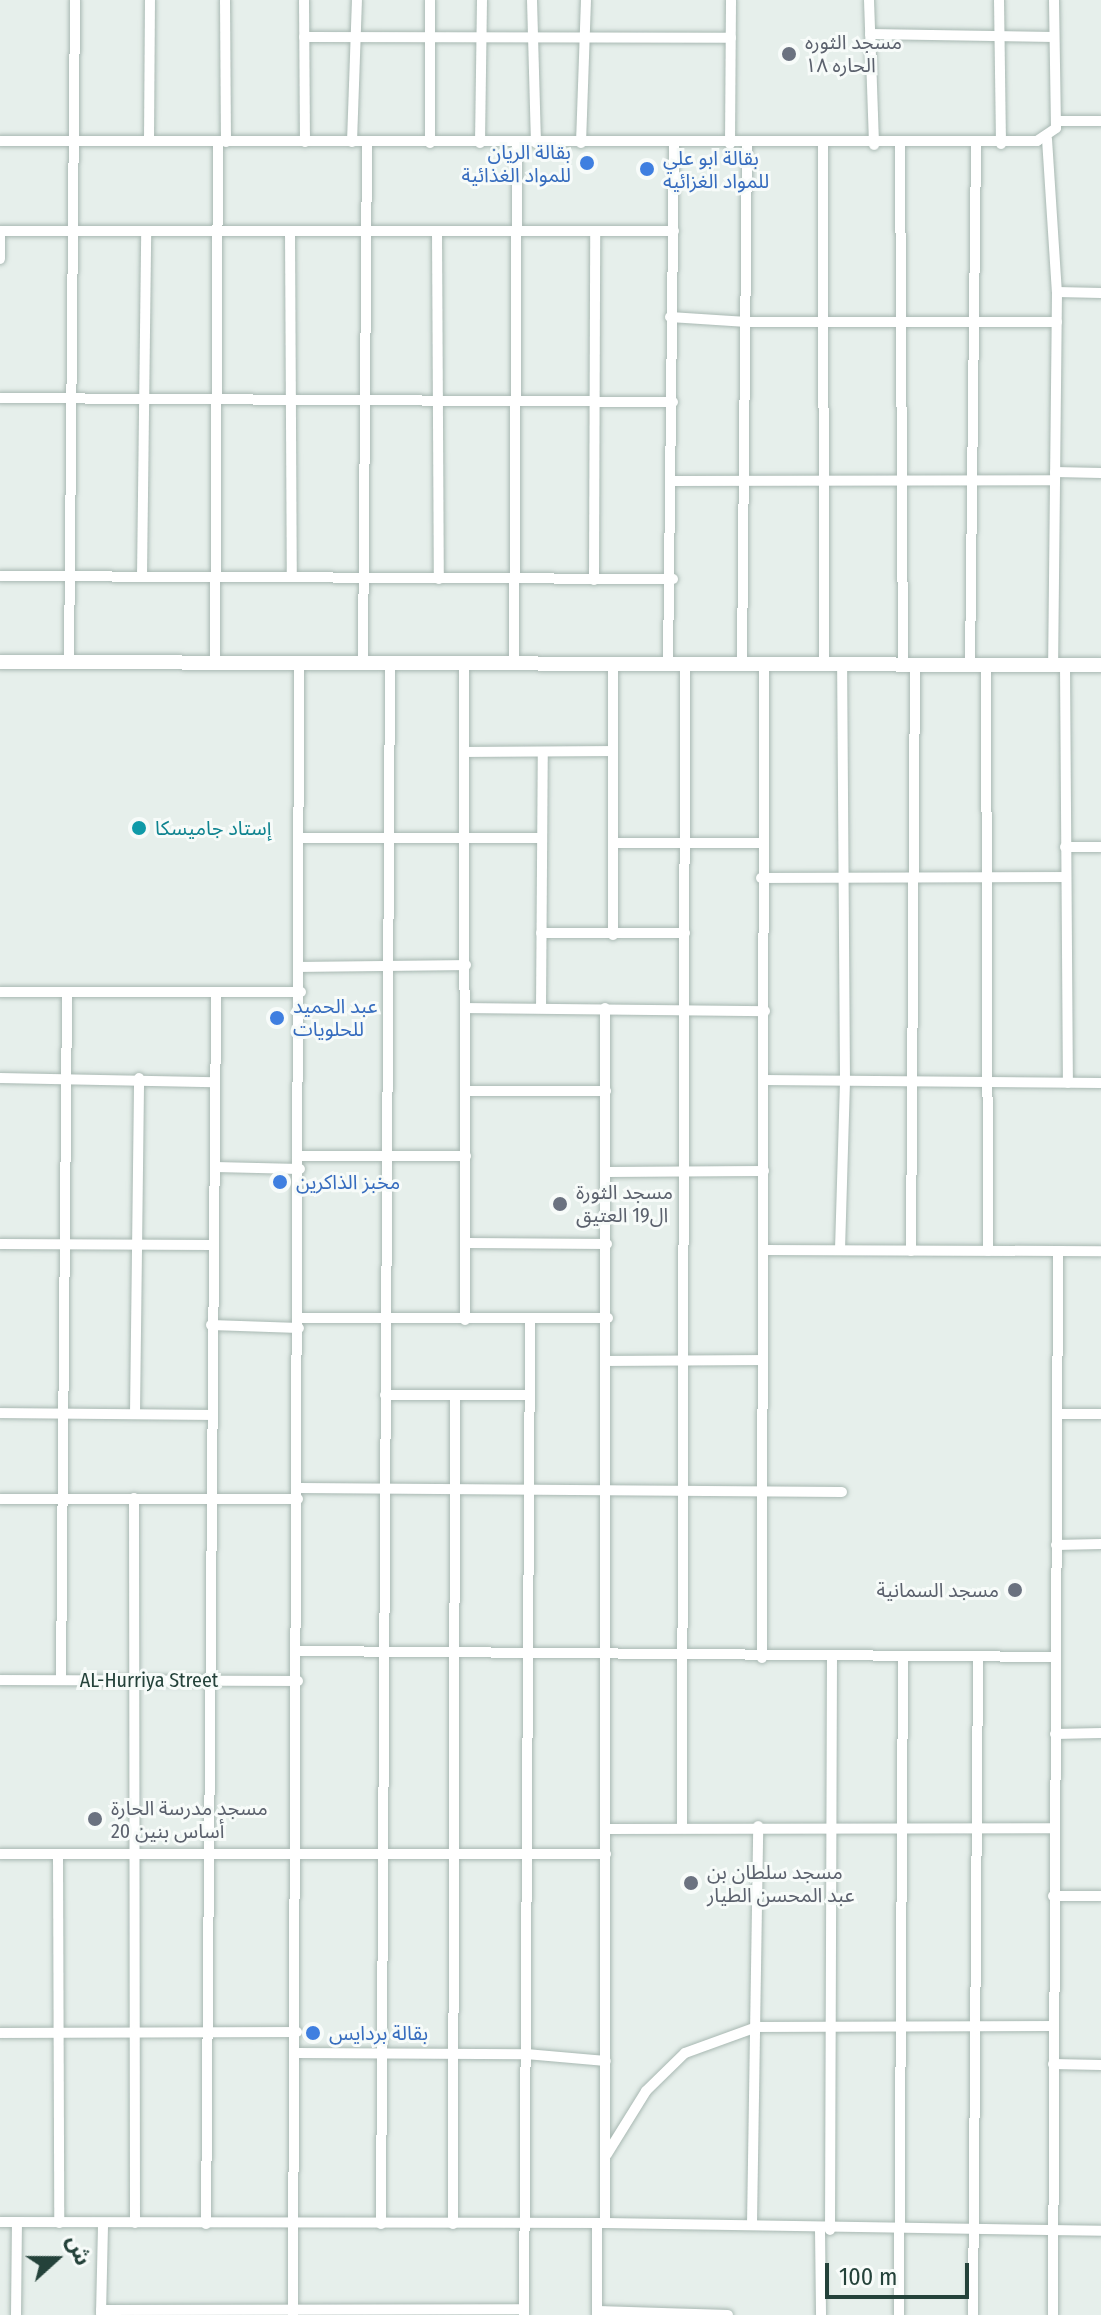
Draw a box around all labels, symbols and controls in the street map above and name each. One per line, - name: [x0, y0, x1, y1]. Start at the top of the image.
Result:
- place label: مسجد الثوره الحاره ١٨: [805, 30, 902, 77]
- marker: مسجد الثوره الحاره ١٨: [780, 45, 798, 63]
- place label: بقالة الريان للمواد الغذائية: [461, 140, 571, 187]
- place label: بقالة ابو علي للمواد الغزائيه: [663, 146, 769, 193]
- marker: بقالة الريان للمواد الغذائية: [578, 154, 596, 172]
- marker: بقالة ابو علي للمواد الغزائيه: [638, 160, 656, 178]
- place label: إستاد جاميسكا: [155, 816, 271, 840]
- marker: إستاد جاميسكا: [130, 819, 148, 837]
- place label: عبد الحميد للحلويات: [293, 994, 378, 1041]
- marker: عبد الحميد للحلويات: [268, 1009, 286, 1027]
- place label: مخبز الذاكرين: [296, 1170, 400, 1194]
- marker: مخبز الذاكرين: [271, 1173, 289, 1191]
- place label: مسجد الثورة ال19 العتيق: [576, 1180, 673, 1227]
- marker: مسجد الثورة ال19 العتيق: [551, 1195, 569, 1213]
- place label: مسجد السمانية: [877, 1578, 999, 1602]
- marker: مسجد السمانية: [1006, 1581, 1024, 1599]
- street label: AL-Hurriya Street: [80, 1668, 218, 1692]
- place label: مسجد مدرسة الحارة 20 أساس بنين: [111, 1796, 268, 1843]
- marker: مسجد مدرسة الحارة 20 أساس بنين: [86, 1810, 104, 1828]
- place label: مسجد سلطان بن عبد المحسن الطيار: [707, 1860, 855, 1907]
- marker: مسجد سلطان بن عبد المحسن الطيار: [682, 1874, 700, 1892]
- place label: بقالة بردايس: [329, 2021, 428, 2045]
- marker: بقالة بردايس: [304, 2024, 322, 2042]
- north arrow: [16, 2219, 96, 2299]
- text: ش: [61, 2231, 97, 2269]
- scale bar: [829, 2247, 973, 2297]
- text: 100 m: [839, 2263, 897, 2291]

